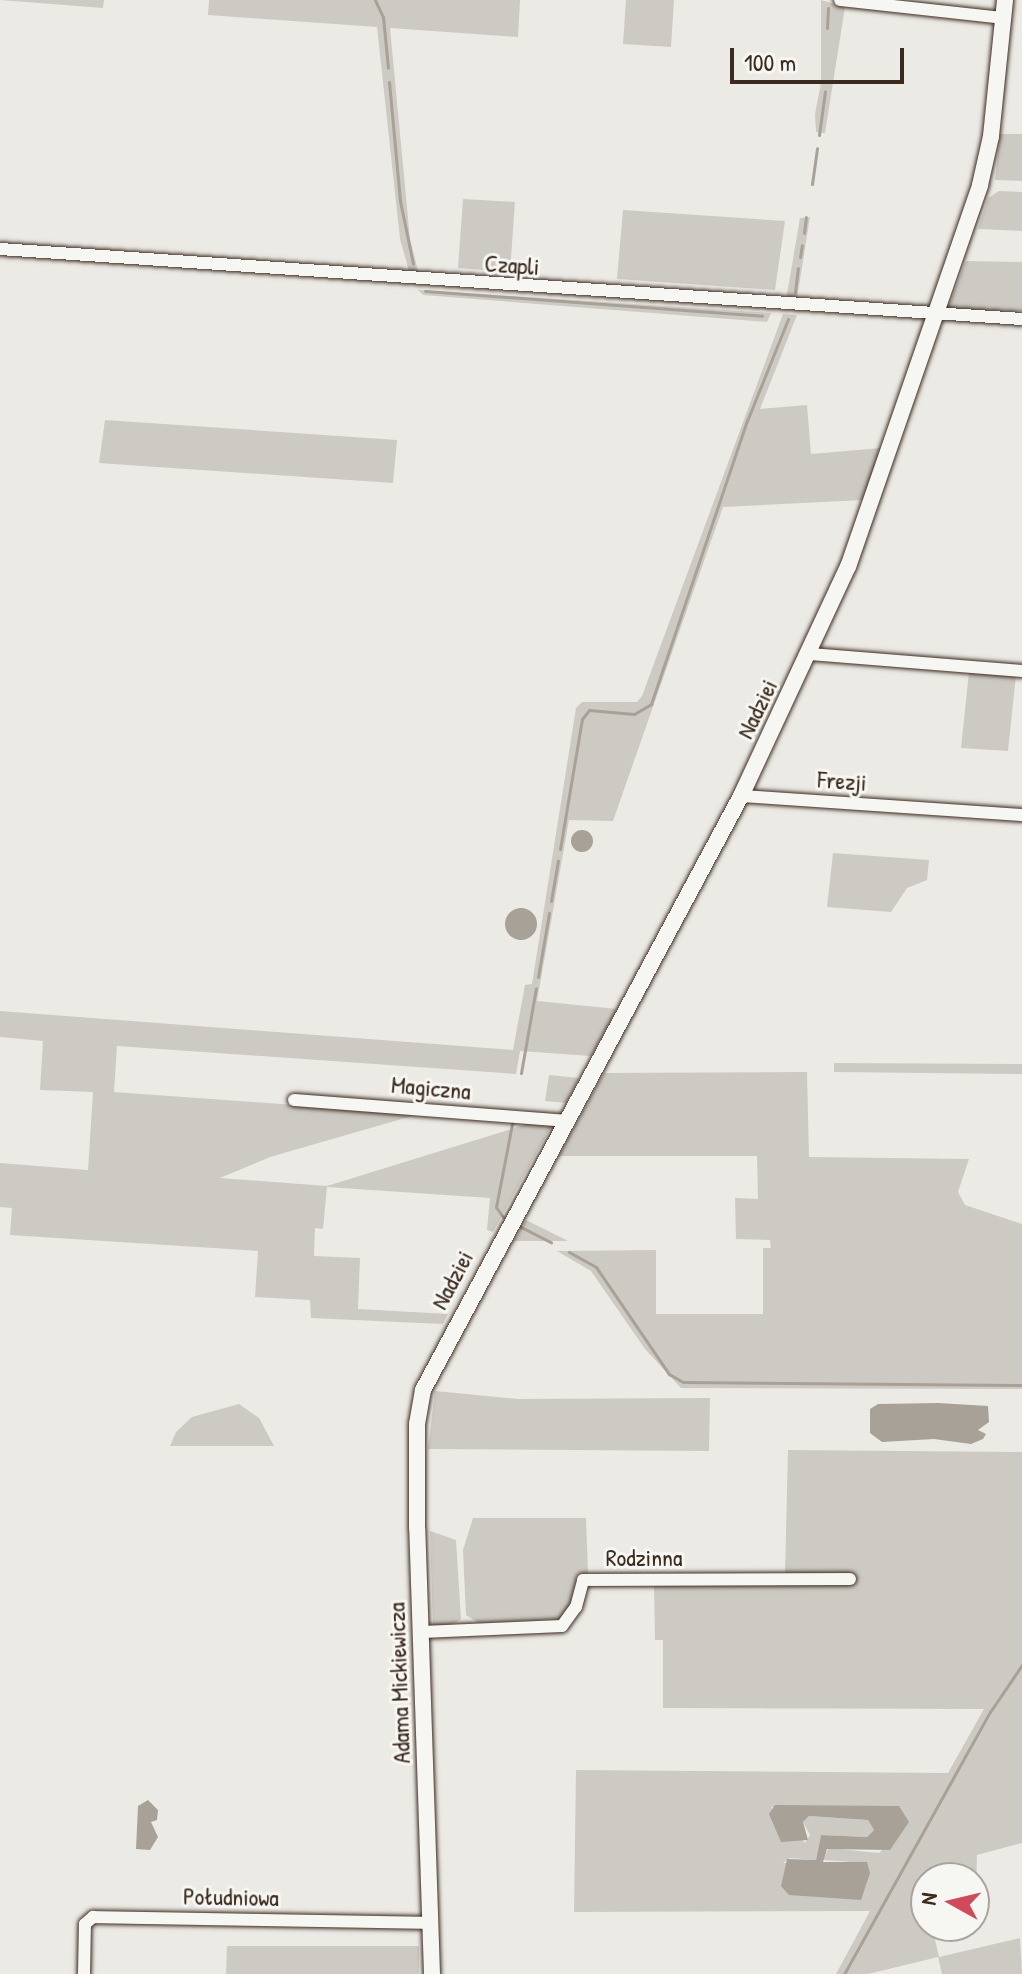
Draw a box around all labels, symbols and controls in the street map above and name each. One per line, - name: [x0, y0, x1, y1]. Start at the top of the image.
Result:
- scale bar: [734, 32, 908, 82]
- text: 100 m: [744, 46, 796, 78]
- street label: Czapli: [484, 249, 540, 281]
- street label: Nadziei: [730, 675, 784, 743]
- street label: Frezji: [817, 765, 867, 797]
- street label: Magiczna: [390, 1070, 472, 1106]
- street label: Nadziei: [425, 1246, 479, 1314]
- street label: Rodzinna: [606, 1544, 682, 1572]
- street label: Adama Mickiewicza: [382, 1602, 416, 1764]
- north arrow: [910, 1862, 990, 1942]
- street label: Południowa: [183, 1882, 279, 1912]
- text: N: [913, 1891, 944, 1907]

